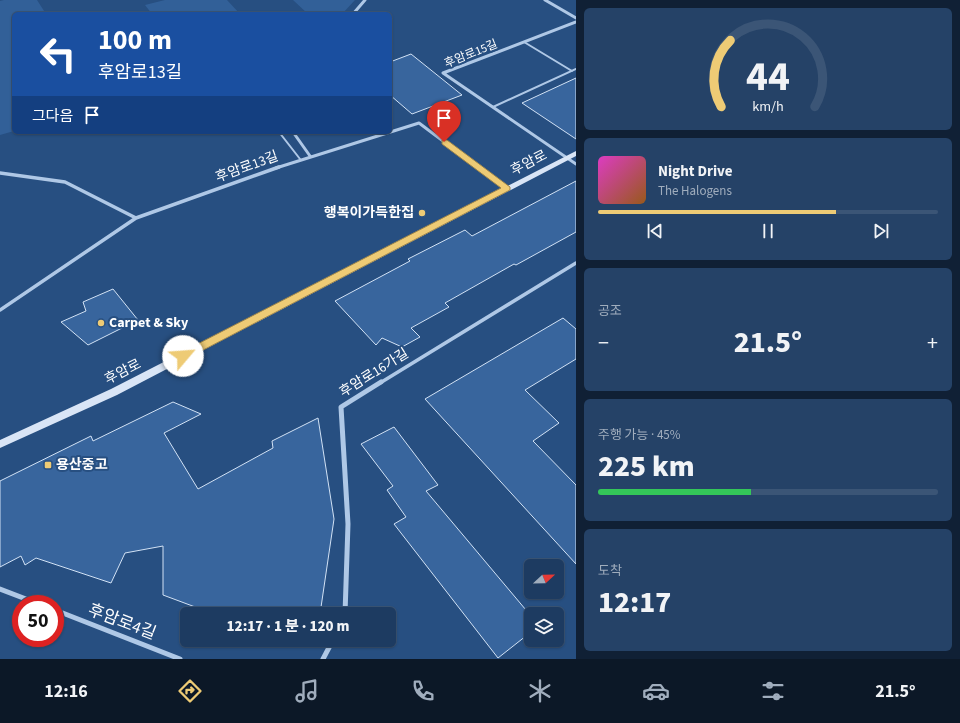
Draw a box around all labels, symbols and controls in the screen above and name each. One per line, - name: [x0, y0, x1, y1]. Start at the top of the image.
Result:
- text: 100 m: [98, 20, 172, 60]
- icon: left: [32, 28, 84, 80]
- street label: 후암로15길: [442, 36, 500, 72]
- text: 44: [746, 47, 790, 107]
- text: 후암로13길: [98, 60, 182, 85]
- text: km/h: [752, 96, 784, 117]
- pin: [427, 101, 461, 142]
- icon: arrive: [81, 104, 103, 126]
- text: 그다음: [32, 106, 73, 127]
- icon: arrive: [433, 107, 455, 129]
- street label: 후암로: [507, 145, 551, 181]
- street label: 후암로13길: [213, 146, 281, 188]
- text: Night Drive: [658, 161, 733, 182]
- text: The Halogens: [658, 182, 732, 200]
- place label: 행복이가득한집: [324, 203, 414, 223]
- marker: 행복이가득한집: [417, 208, 427, 218]
- icon: previous: [644, 220, 666, 242]
- icon: pause: [757, 220, 779, 242]
- icon: next: [870, 220, 892, 242]
- text: 공조: [598, 302, 622, 320]
- place label: Carpet & Sky: [109, 313, 189, 333]
- marker: Carpet & Sky: [96, 318, 106, 328]
- text: 21.5°: [734, 321, 802, 364]
- text: −: [598, 327, 609, 359]
- text: +: [927, 327, 938, 359]
- position arrow: [162, 335, 204, 377]
- street label: 후암로16가길: [335, 344, 413, 402]
- street label: 후암로: [101, 354, 145, 390]
- text: 주행 가능 · 45%: [598, 426, 681, 444]
- text: 225 km: [598, 445, 695, 488]
- place label: 용산중고: [56, 455, 108, 475]
- marker: 용산중고: [43, 460, 53, 470]
- north arrow: [524, 559, 564, 599]
- map controls: [524, 559, 564, 647]
- text: 도착: [598, 562, 622, 580]
- text: 12:17: [598, 581, 671, 624]
- speed limit sign: 50: [12, 595, 64, 647]
- street label: 후암로4길: [85, 598, 159, 646]
- button: layers: [524, 607, 564, 647]
- text: 12:17 · 1 분 · 120 m: [227, 616, 349, 637]
- icon: directions: [176, 677, 204, 705]
- icon: music: [293, 677, 321, 705]
- icon: phone: [409, 677, 437, 705]
- icon: climate: [526, 677, 554, 705]
- icon: car: [642, 677, 670, 705]
- icon: filters: [759, 677, 787, 705]
- text: 12:16: [44, 679, 88, 704]
- text: 21.5°: [875, 679, 916, 704]

